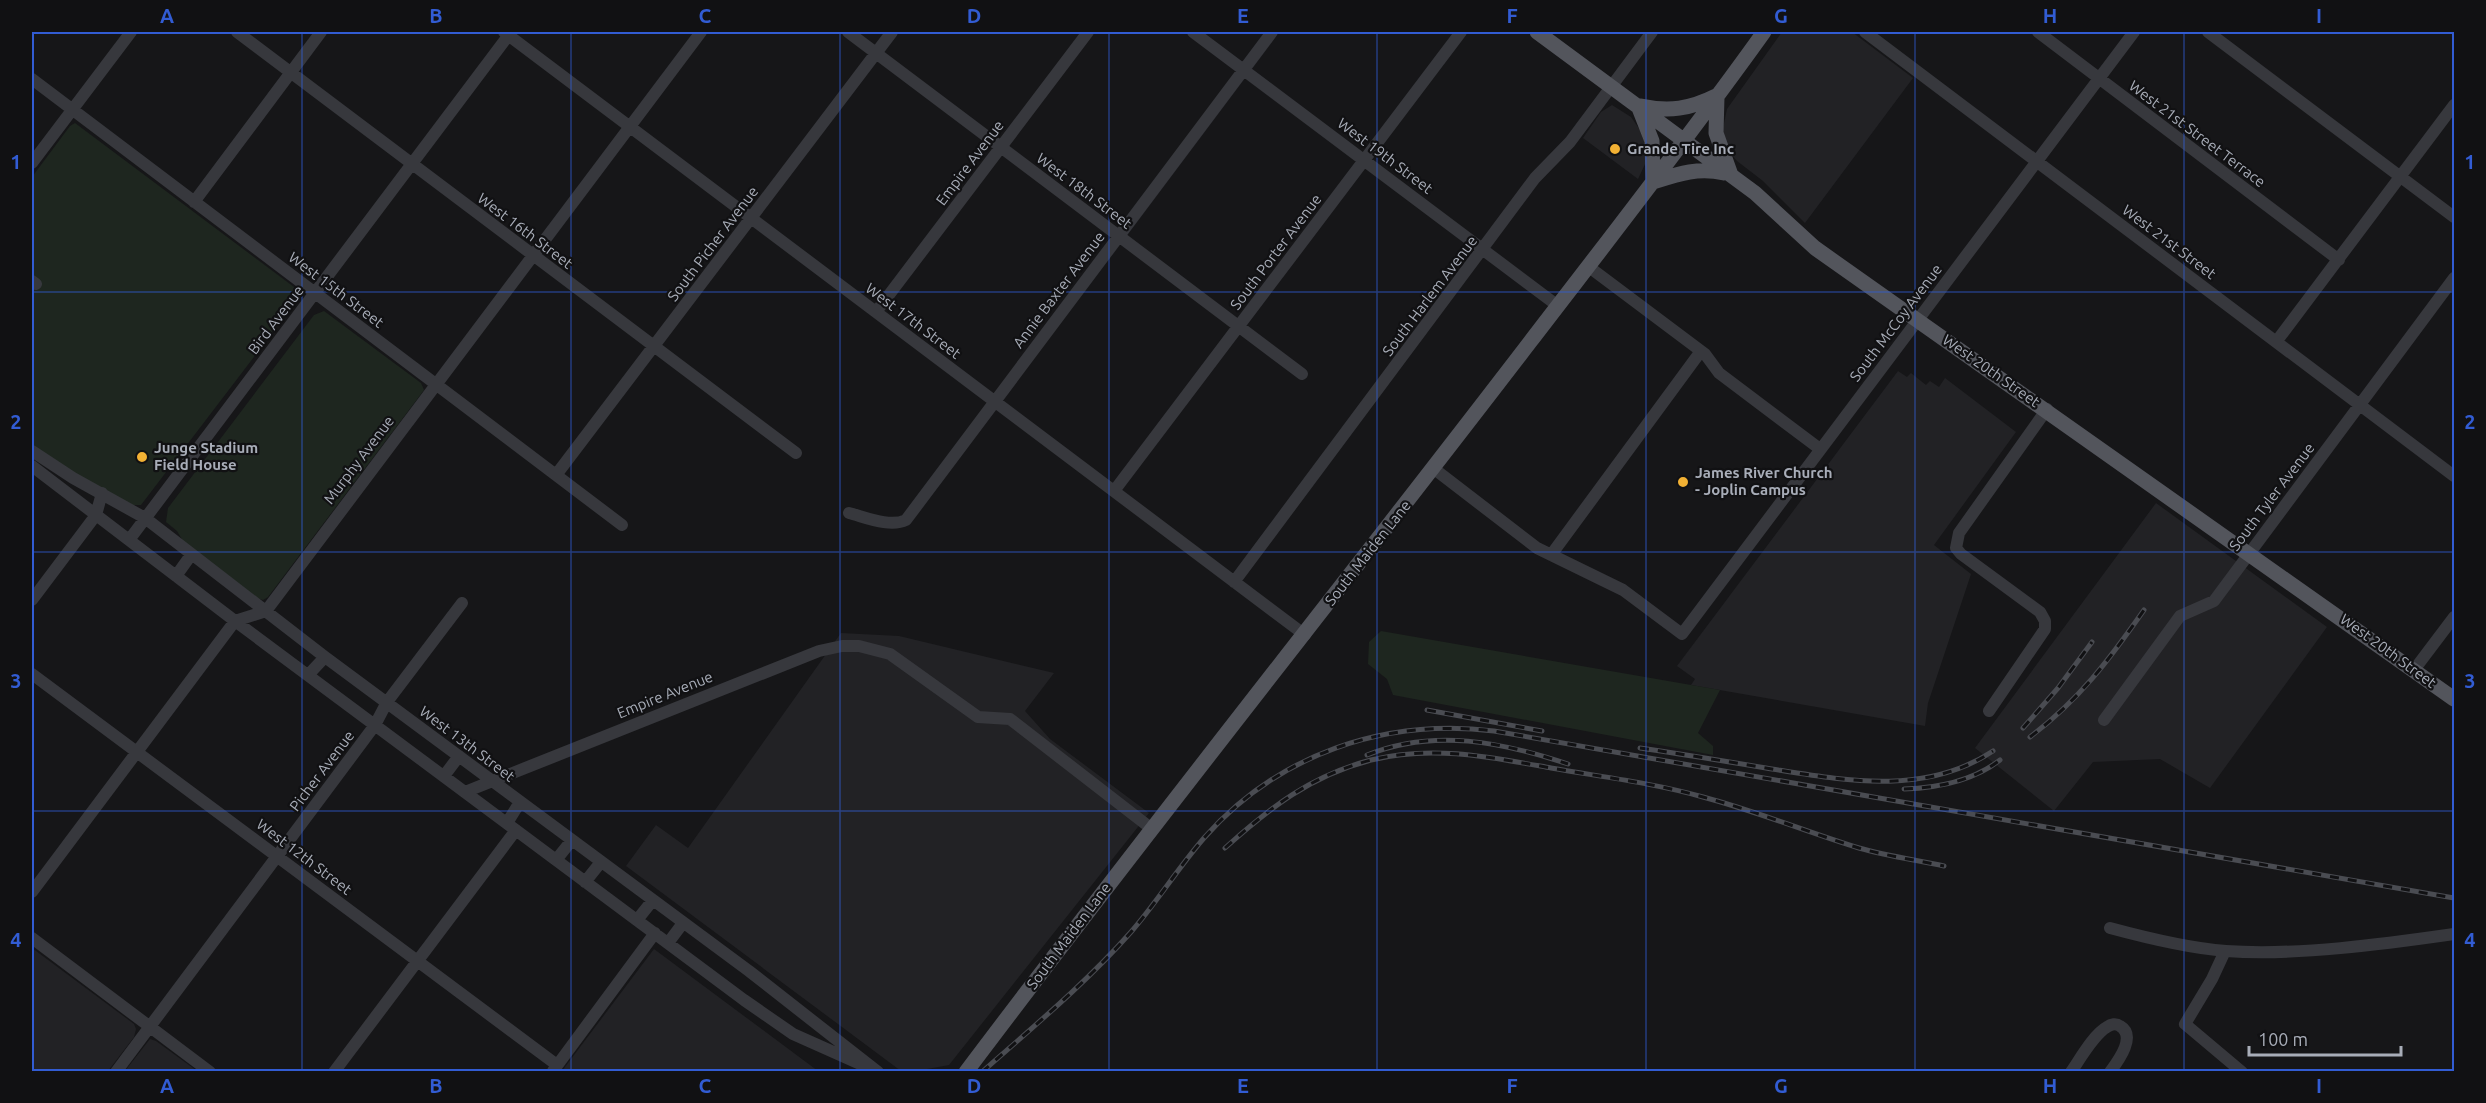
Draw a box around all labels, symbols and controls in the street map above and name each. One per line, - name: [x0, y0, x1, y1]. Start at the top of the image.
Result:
- text: A: [160, 4, 174, 27]
- text: B: [429, 4, 443, 27]
- text: C: [699, 4, 712, 27]
- text: D: [967, 4, 981, 27]
- text: E: [1237, 4, 1249, 27]
- text: F: [1506, 4, 1518, 27]
- text: G: [1774, 4, 1788, 27]
- text: H: [2043, 4, 2057, 27]
- text: I: [2316, 4, 2322, 27]
- street label: West 21st Street Terrace: [2126, 77, 2269, 190]
- street label: West 19th Street: [1334, 114, 1436, 197]
- street label: Empire Avenue: [932, 117, 1007, 208]
- place label: Grande Tire Inc: [1627, 140, 1734, 157]
- marker: Grande Tire Inc: [1608, 142, 1622, 156]
- street label: West 18th Street: [1033, 149, 1135, 232]
- text: 1: [10, 150, 22, 173]
- text: 1: [2464, 150, 2476, 173]
- street label: South Picher Avenue: [664, 183, 761, 304]
- street label: West 16th Street: [474, 189, 576, 272]
- street label: South Porter Avenue: [1227, 191, 1325, 313]
- street label: West 21st Street: [2119, 201, 2219, 282]
- street label: Annie Baxter Avenue: [1009, 228, 1108, 351]
- street label: South Harlem Avenue: [1379, 232, 1480, 359]
- street label: West 15th Street: [285, 248, 387, 331]
- street label: South McCoy Avenue: [1846, 261, 1945, 385]
- street label: West 17th Street: [862, 279, 964, 362]
- street label: Bird Avenue: [244, 282, 307, 357]
- street label: West 20th Street: [1940, 331, 2043, 410]
- text: 2: [10, 410, 22, 433]
- text: 2: [2464, 410, 2476, 433]
- street label: Murphy Avenue: [320, 412, 397, 507]
- place label: Junge Stadium Field House: [154, 439, 258, 473]
- street label: South Tyler Avenue: [2226, 440, 2318, 554]
- marker: Junge Stadium Field House: [135, 450, 149, 464]
- place label: James River Church - Joplin Campus: [1695, 464, 1833, 498]
- marker: James River Church - Joplin Campus: [1676, 475, 1690, 489]
- street label: South Maiden Lane: [1321, 497, 1414, 609]
- street label: West 20th Street: [2337, 610, 2440, 691]
- street label: Empire Avenue: [614, 668, 715, 721]
- text: 3: [10, 669, 22, 692]
- text: 3: [2464, 669, 2476, 692]
- street label: West 13th Street: [416, 702, 518, 785]
- street label: Picher Avenue: [286, 727, 357, 814]
- street label: West 12th Street: [253, 815, 355, 898]
- street label: South Maiden Lane: [1023, 879, 1114, 992]
- text: 4: [10, 928, 22, 951]
- text: 4: [2464, 928, 2476, 951]
- scale bar: [2249, 1019, 2400, 1057]
- text: 100 m: [2258, 1029, 2308, 1049]
- text: A: [160, 1074, 174, 1097]
- text: B: [429, 1074, 443, 1097]
- text: C: [699, 1074, 712, 1097]
- text: D: [967, 1074, 981, 1097]
- text: E: [1237, 1074, 1249, 1097]
- text: F: [1506, 1074, 1518, 1097]
- text: G: [1774, 1074, 1788, 1097]
- text: H: [2043, 1074, 2057, 1097]
- text: I: [2316, 1074, 2322, 1097]

